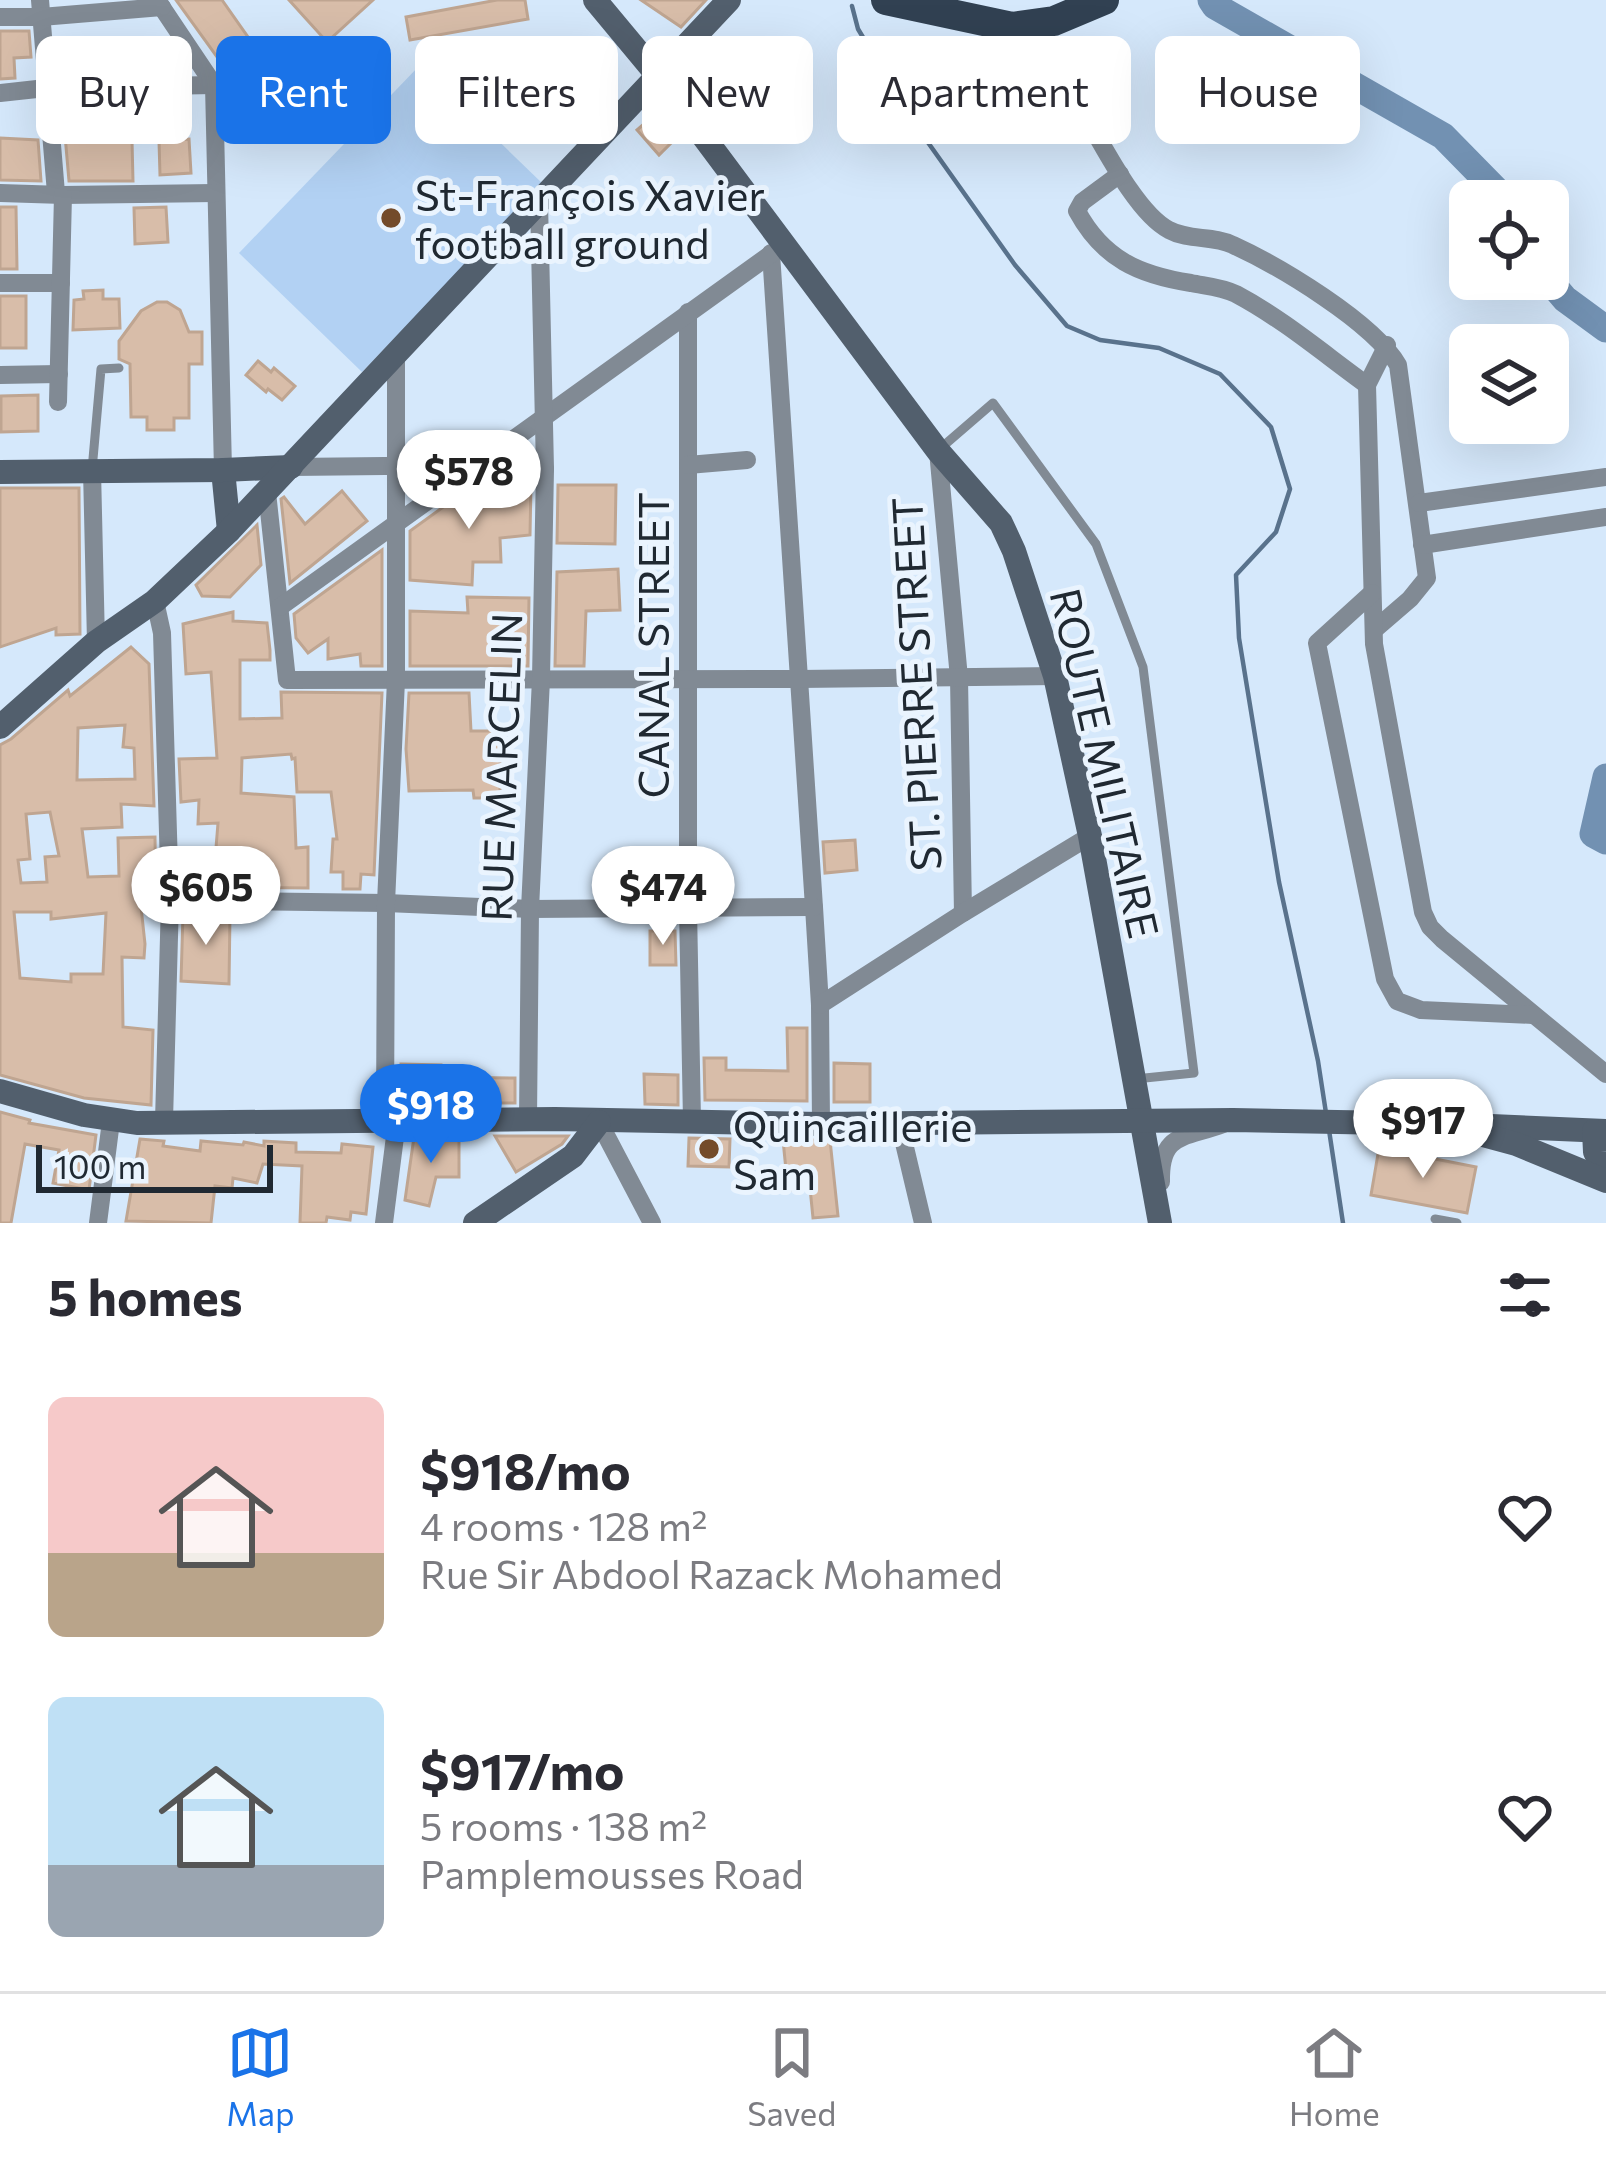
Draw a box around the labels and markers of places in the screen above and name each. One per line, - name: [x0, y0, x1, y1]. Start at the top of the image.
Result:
- place label: St-François Xavier football ground: [415, 168, 765, 268]
- marker: St-François Xavier football ground: [378, 205, 404, 231]
- pin: $578: [398, 430, 540, 532]
- pin: $605: [135, 846, 277, 948]
- pin: $474: [592, 846, 734, 948]
- pin: $918: [360, 1064, 502, 1166]
- pin: $917: [1352, 1079, 1494, 1181]
- place label: Quincaillerie Sam: [733, 1099, 972, 1199]
- marker: Quincaillerie Sam: [696, 1136, 722, 1162]

